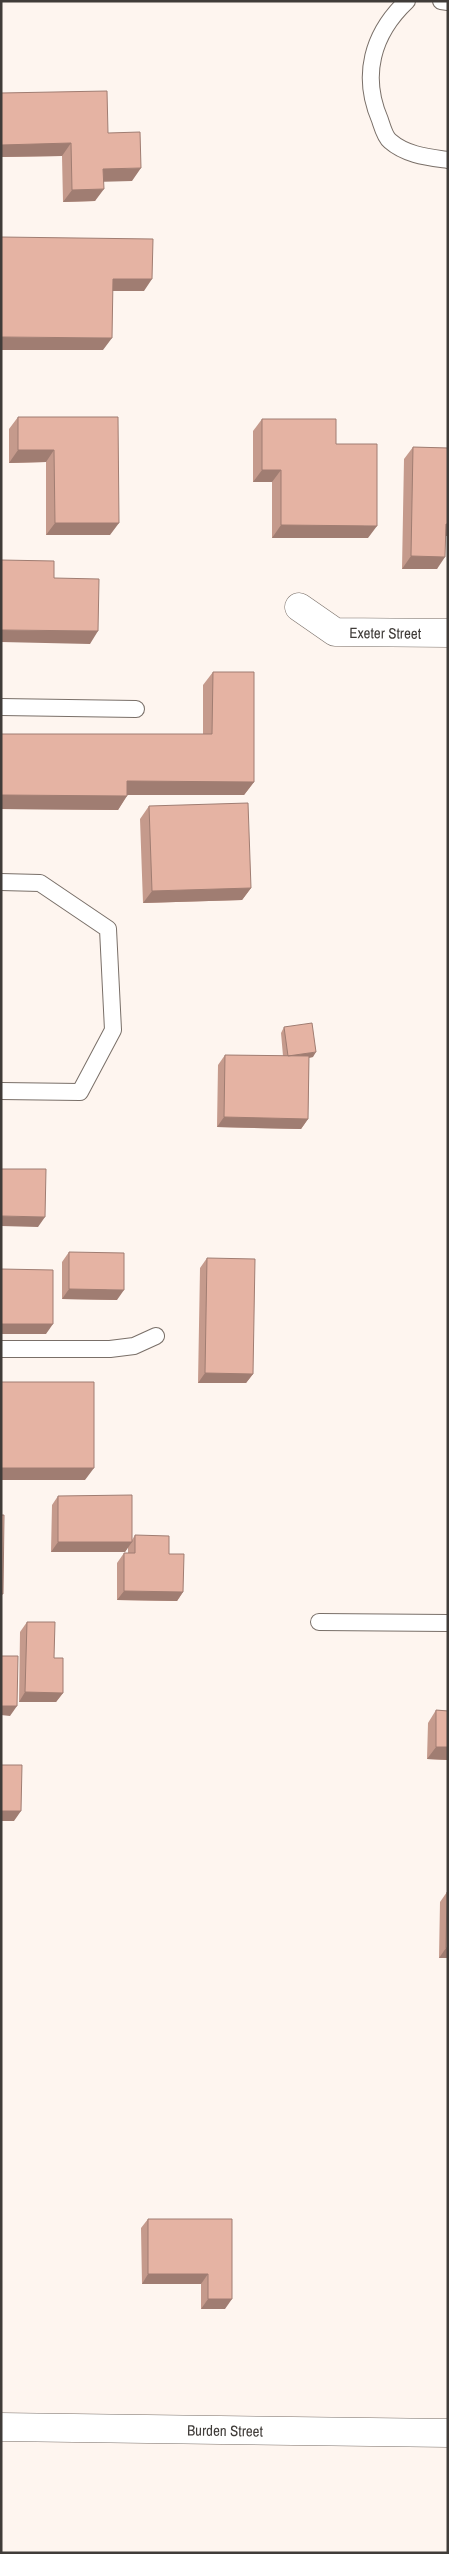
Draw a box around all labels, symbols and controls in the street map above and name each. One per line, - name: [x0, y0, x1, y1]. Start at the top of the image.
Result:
- street label: Exeter Street: [349, 622, 422, 643]
- street label: Burden Street: [187, 2419, 264, 2441]

